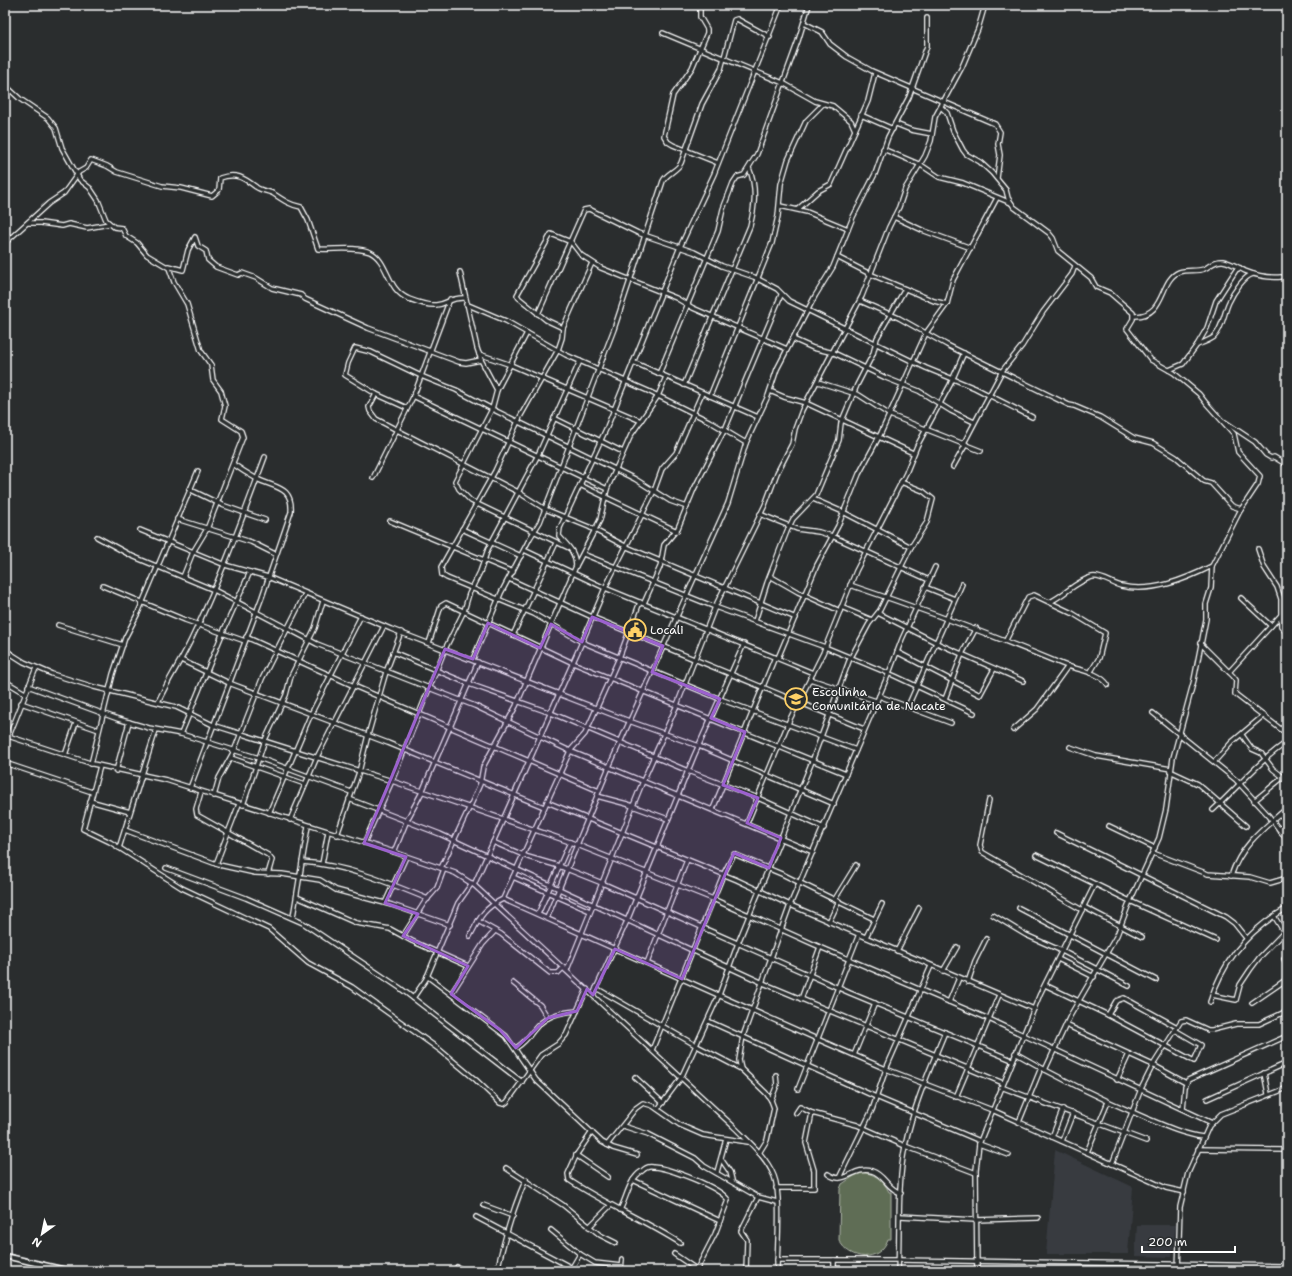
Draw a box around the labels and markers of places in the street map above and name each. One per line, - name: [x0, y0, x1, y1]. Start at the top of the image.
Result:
- public building icon: Locali: [622, 617, 648, 643]
- place label: Locali: [650, 622, 684, 638]
- place label: Escolinha Comunitária de Nacate: [812, 684, 946, 714]
- school or university icon: Escolinha Comunitária de Nacate: [783, 686, 809, 712]

